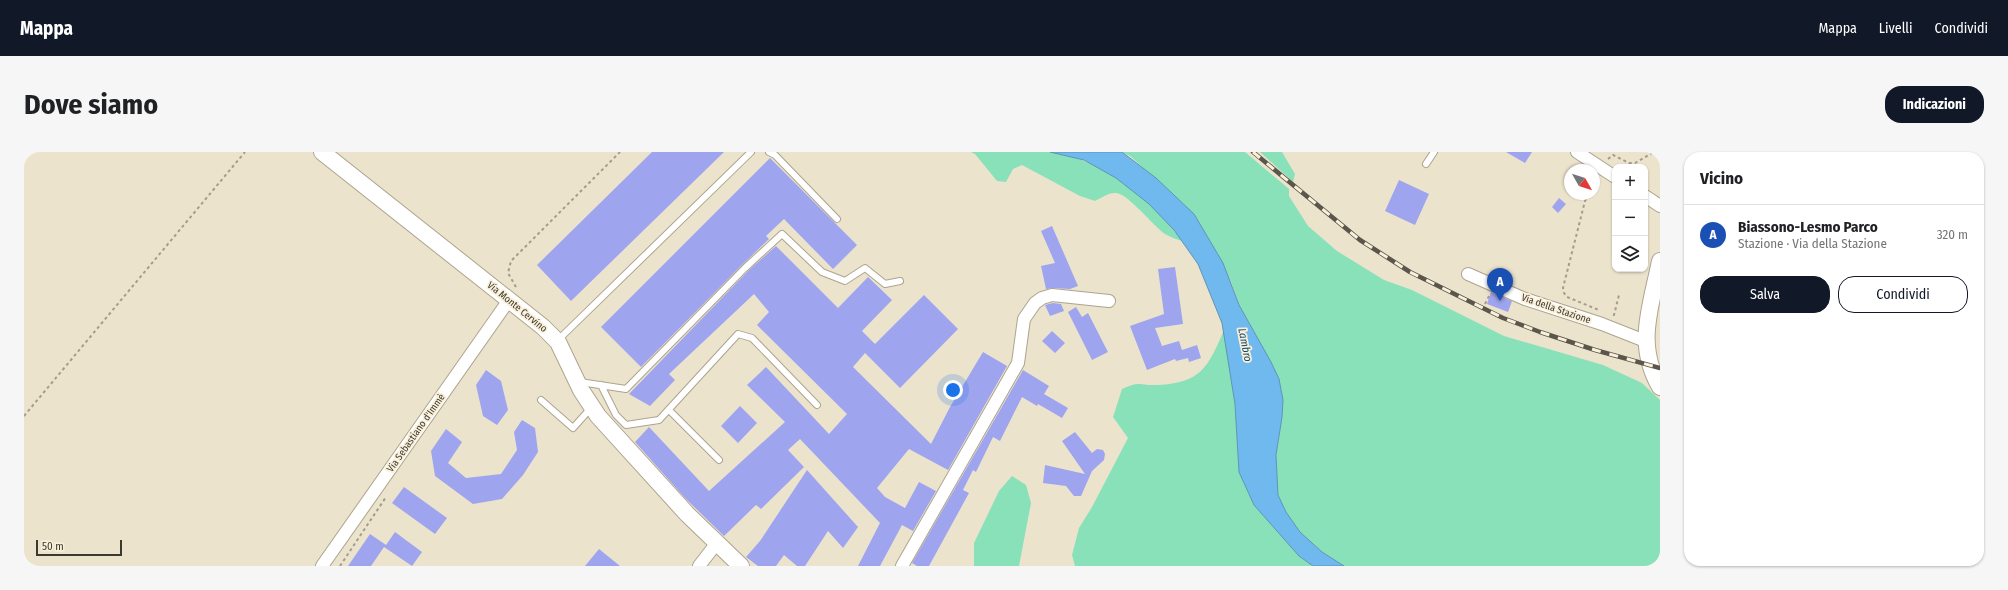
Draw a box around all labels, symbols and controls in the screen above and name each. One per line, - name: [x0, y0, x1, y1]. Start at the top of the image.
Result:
- text: Mappa: [20, 17, 73, 40]
- text: Mappa: [1818, 20, 1857, 37]
- text: Livelli: [1879, 20, 1913, 37]
- text: Condividi: [1935, 20, 1988, 37]
- button: Indicazioni: [1885, 86, 1984, 123]
- text: Dove siamo: [24, 88, 158, 121]
- north arrow: [1564, 164, 1600, 200]
- map controls: [1612, 164, 1648, 272]
- button: +: [1612, 164, 1648, 200]
- text: Vicino: [1700, 168, 1743, 189]
- button: −: [1612, 200, 1648, 236]
- text: Biassono-Lesmo Parco: [1738, 218, 1878, 236]
- text: A: [1709, 227, 1717, 242]
- text: 320 m: [1937, 227, 1968, 242]
- button: layers: [1612, 236, 1648, 272]
- text: Stazione · Via della Stazione: [1738, 236, 1887, 251]
- pin: A: [1487, 268, 1513, 301]
- button: Salva: [1700, 276, 1830, 313]
- button: Condividi: [1838, 276, 1968, 313]
- street label: Via Monte Cervino: [485, 279, 549, 335]
- street label: Via della Stazione: [1520, 292, 1592, 327]
- water label: Lambro: [1235, 327, 1255, 363]
- your location: [943, 380, 963, 400]
- street label: Via Sebastiano d'Immè: [384, 391, 448, 475]
- scale bar: [36, 538, 122, 557]
- text: 50 m: [42, 540, 64, 553]

